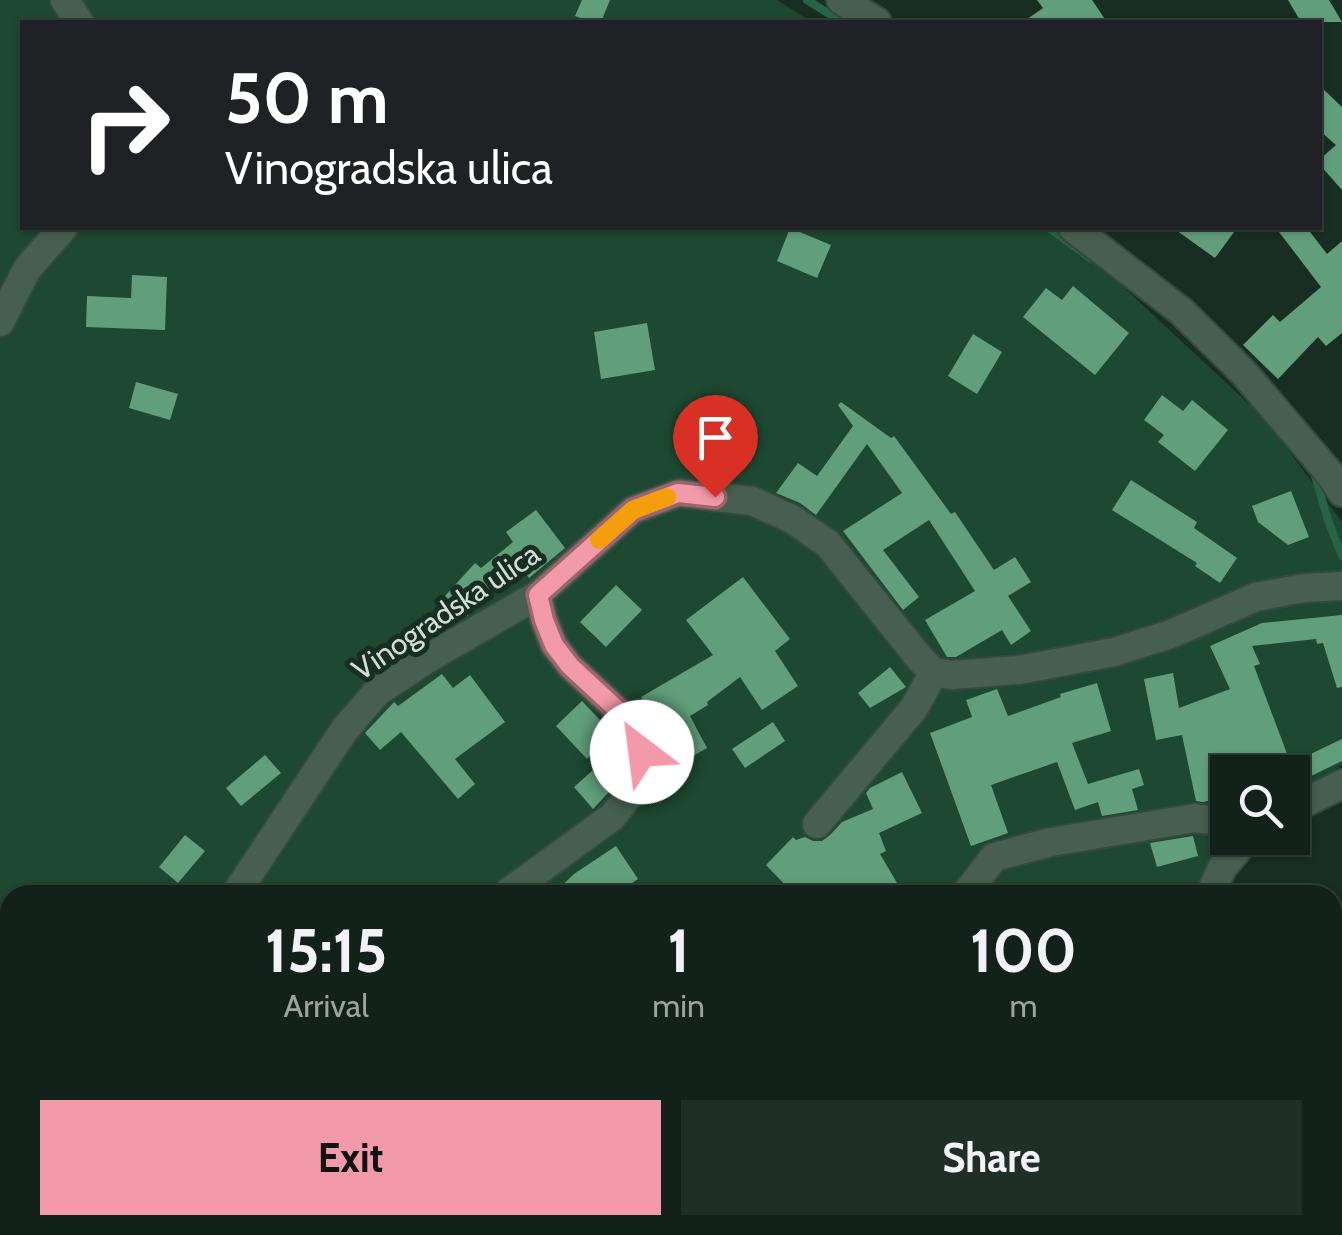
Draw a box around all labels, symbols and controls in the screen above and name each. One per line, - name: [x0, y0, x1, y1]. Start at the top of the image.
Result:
- text: 50 m: [225, 55, 389, 141]
- icon: right: [60, 60, 190, 190]
- text: Vinogradska ulica: [225, 141, 553, 195]
- pin: [673, 395, 758, 498]
- icon: arrive: [688, 410, 743, 465]
- street label: Vinogradska ulica: [345, 535, 547, 688]
- position arrow: [590, 700, 694, 804]
- map controls: [1210, 755, 1310, 855]
- button: search: [1210, 755, 1310, 855]
- text: 15:15: [265, 914, 387, 987]
- text: 1: [668, 914, 690, 987]
- text: 100: [970, 914, 1077, 987]
- text: Arrival: [284, 986, 369, 1025]
- text: min: [652, 986, 705, 1025]
- text: m: [1009, 986, 1038, 1025]
- button: Exit: [40, 1100, 661, 1215]
- button: Share: [681, 1100, 1302, 1215]

